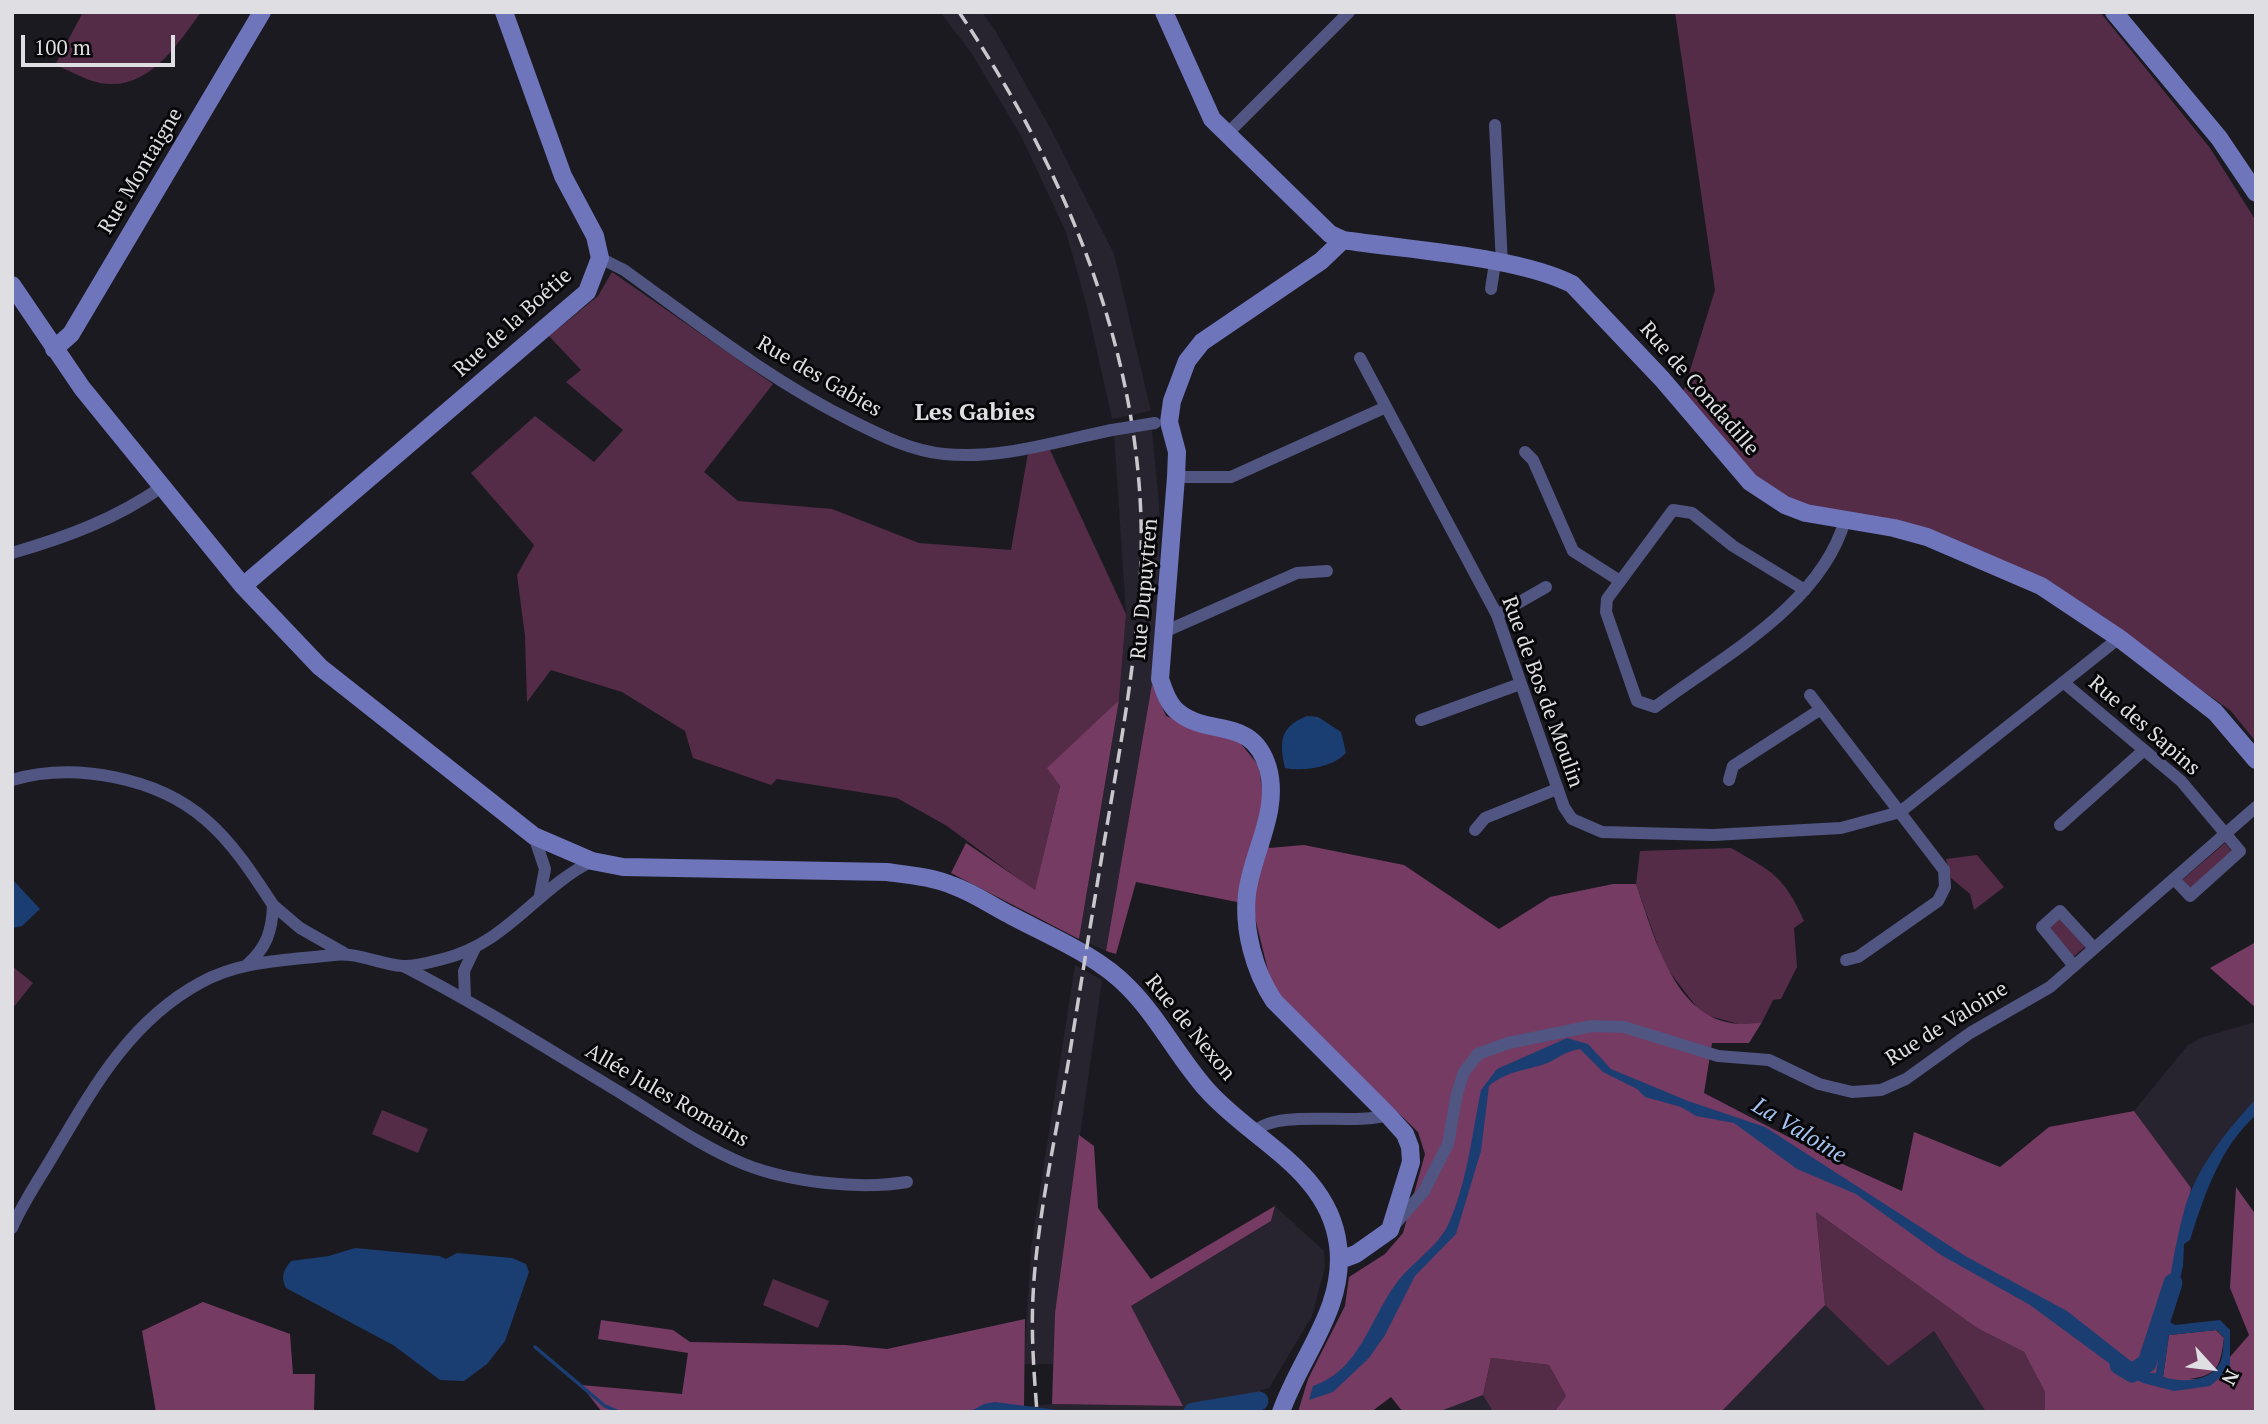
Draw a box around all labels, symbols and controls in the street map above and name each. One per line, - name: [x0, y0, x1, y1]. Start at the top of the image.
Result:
- scale bar: [24, 21, 178, 65]
- text: 100 m: [34, 33, 91, 61]
- street label: Rue Montaigne: [94, 104, 188, 238]
- street label: Rue de la Boétie: [449, 263, 577, 383]
- street label: Rue de Condadille: [1634, 317, 1764, 461]
- street label: Rue des Gabies: [752, 331, 886, 423]
- district label: Les Gabies: [915, 399, 1035, 427]
- street label: Rue Dupuytren: [1126, 517, 1164, 661]
- street label: Rue de Bos de Moulin: [1496, 593, 1588, 791]
- street label: Rue des Sapins: [2083, 671, 2205, 781]
- street label: Rue de Nexon: [1140, 970, 1240, 1086]
- street label: Rue de Valoine: [1881, 976, 2013, 1072]
- street label: Allée Jules Romains: [581, 1039, 753, 1153]
- water label: La Valoine: [1747, 1092, 1851, 1170]
- north arrow: [2177, 1333, 2247, 1403]
- text: N: [2217, 1366, 2246, 1390]

